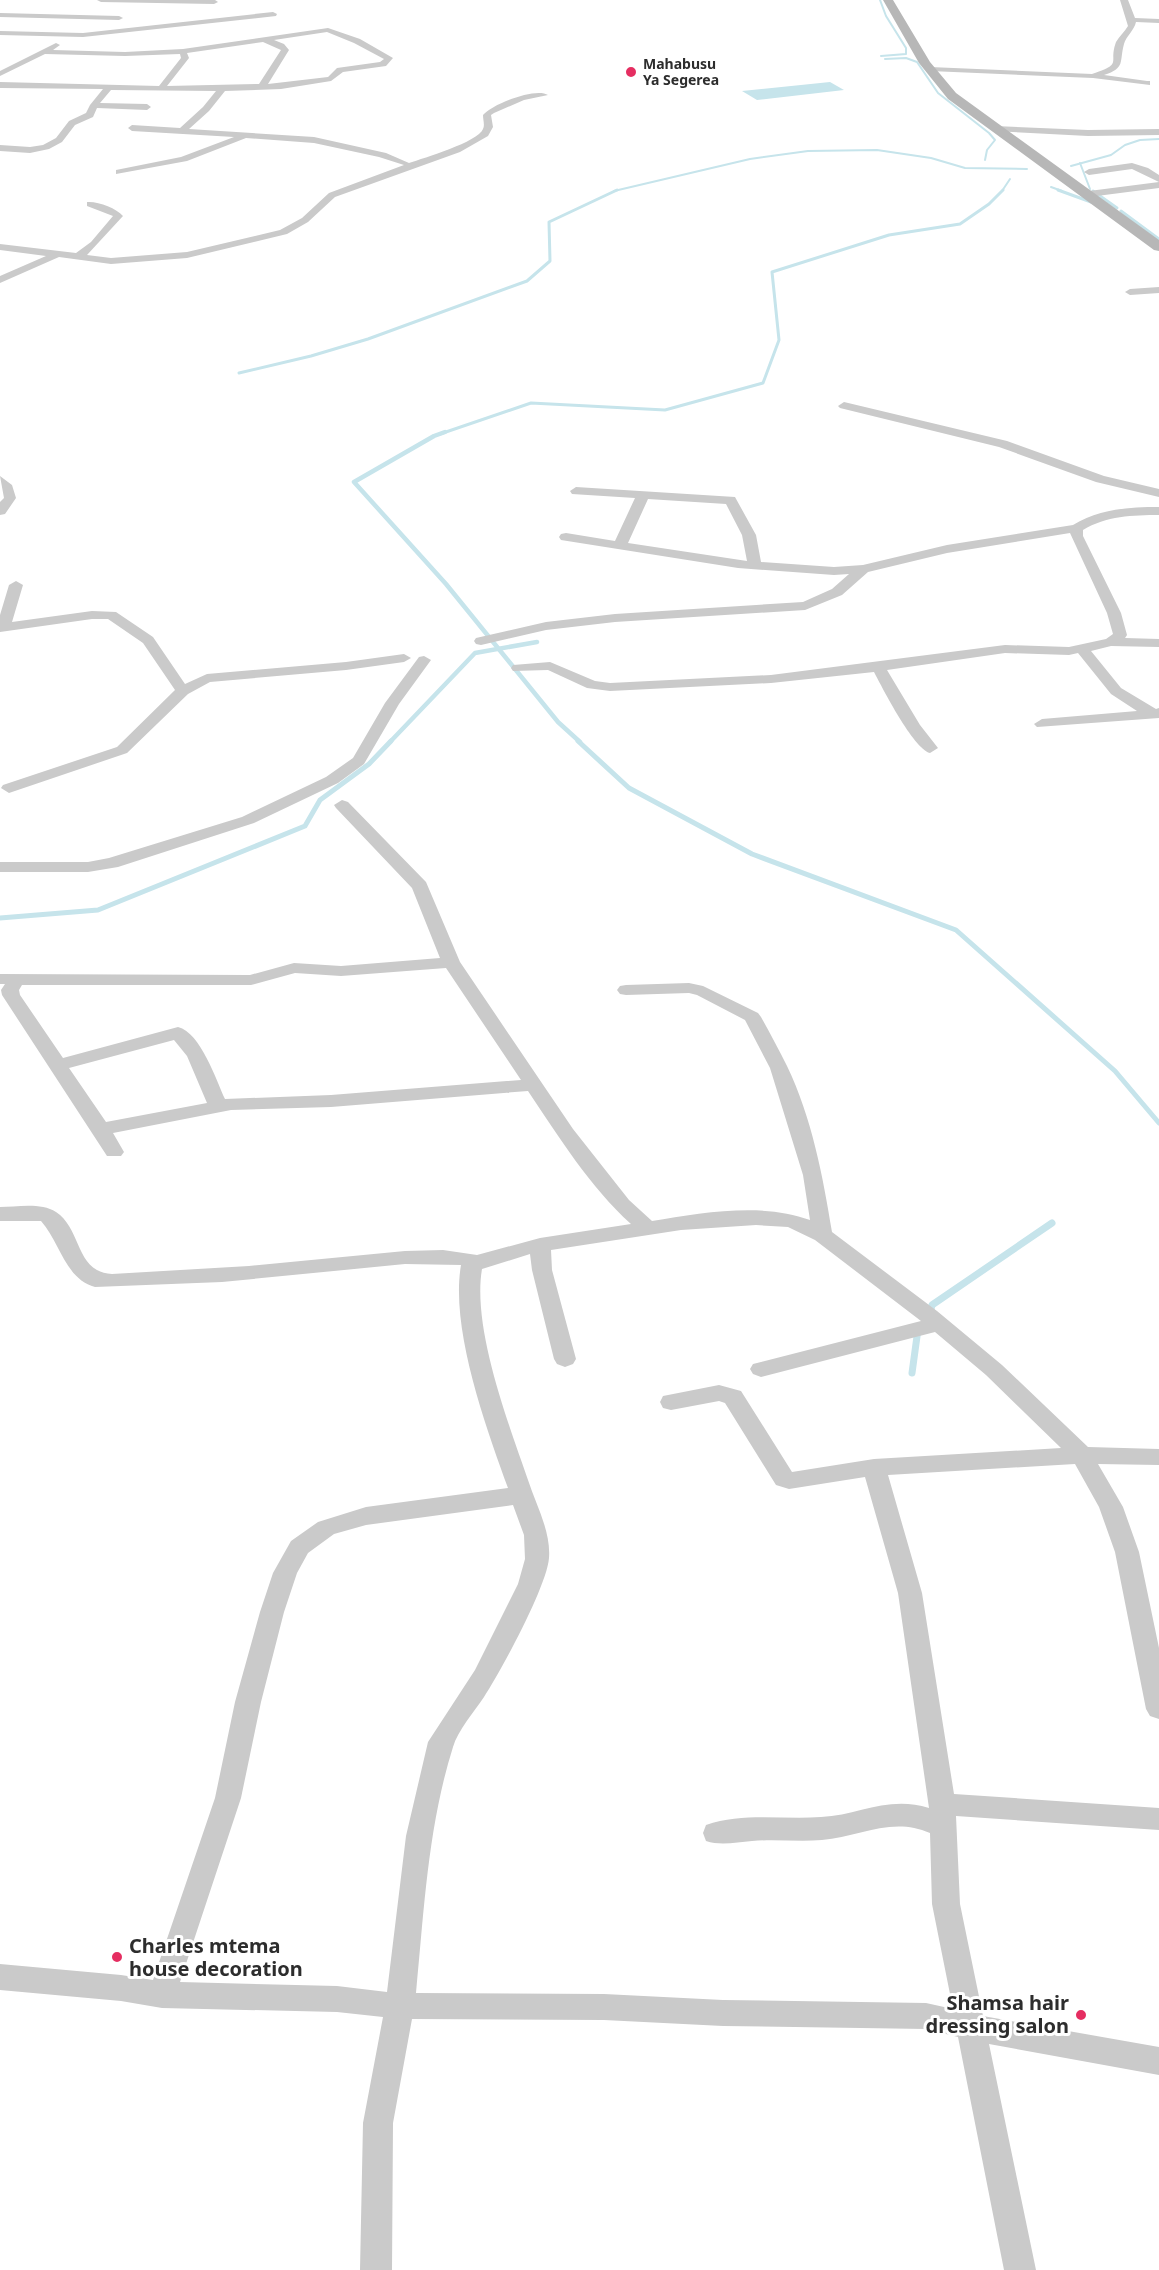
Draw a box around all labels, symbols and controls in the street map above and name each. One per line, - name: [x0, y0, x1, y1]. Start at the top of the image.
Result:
- place label: Mahabusu Ya Segerea: [643, 54, 719, 89]
- marker: Mahabusu Ya Segerea: [624, 65, 638, 79]
- place label: Charles mtema house decoration: [129, 1932, 303, 1982]
- marker: Charles mtema house decoration: [110, 1950, 124, 1964]
- place label: Shamsa hair dressing salon: [926, 1989, 1069, 2039]
- marker: Shamsa hair dressing salon: [1074, 2008, 1088, 2022]

